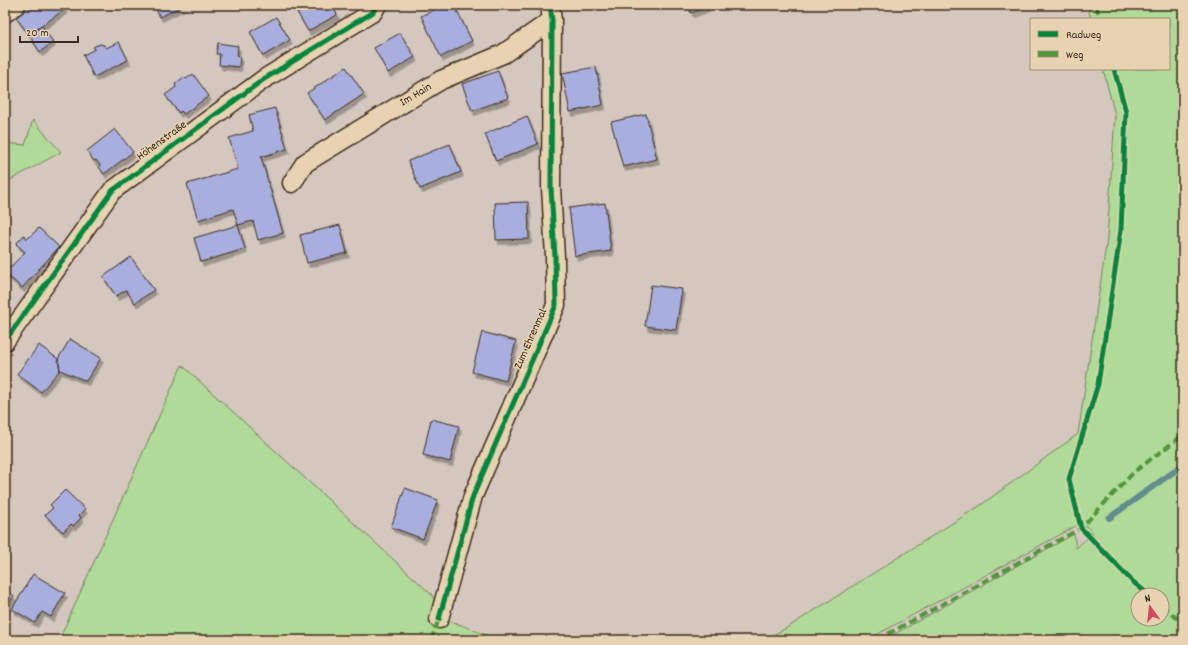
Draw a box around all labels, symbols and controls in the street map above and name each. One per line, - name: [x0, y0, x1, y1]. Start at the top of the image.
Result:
- scale bar: [20, 18, 78, 44]
- legend: [1030, 18, 1170, 70]
- text: 20 m: [26, 25, 49, 42]
- text: Radweg: [1066, 27, 1101, 44]
- text: Weg: [1066, 47, 1083, 64]
- street label: Im Hain: [397, 79, 435, 111]
- street label: Höhenstraße: [133, 117, 191, 165]
- street label: Zum Ehrenmal: [510, 306, 552, 372]
- north arrow: [1130, 587, 1170, 627]
- text: N: [1143, 591, 1153, 608]

